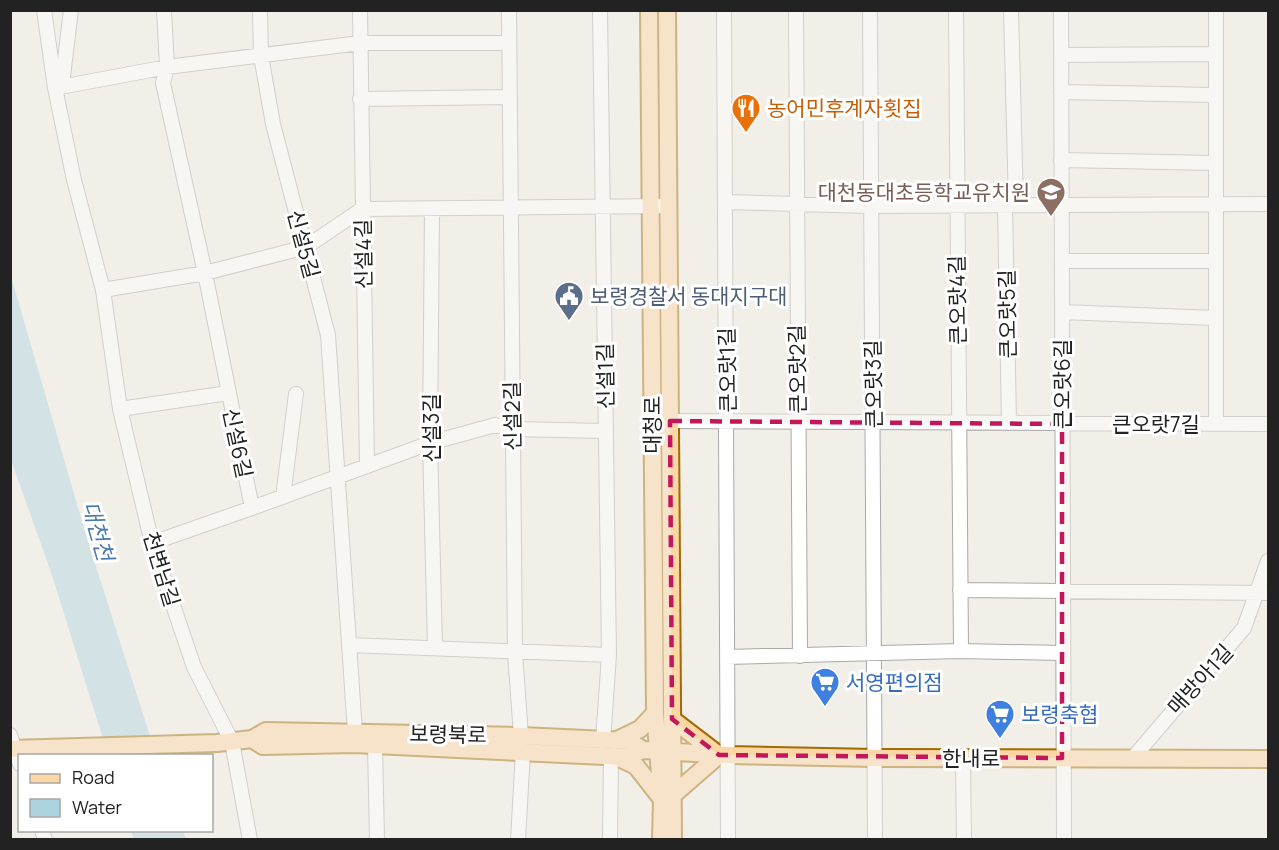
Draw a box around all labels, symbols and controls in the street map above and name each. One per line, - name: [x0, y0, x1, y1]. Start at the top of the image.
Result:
- restaurant icon: 농어민후계자횟집: [730, 92, 762, 134]
- place label: 농어민후계자횟집: [767, 94, 922, 122]
- school or university icon: 대천동대초등학교유치원: [1035, 176, 1067, 218]
- place label: 대천동대초등학교유치원: [817, 178, 1030, 206]
- street label: 신설5길: [281, 207, 327, 281]
- street label: 신설4길: [348, 219, 378, 289]
- street label: 큰오랏4길: [942, 255, 972, 345]
- street label: 큰오랏5길: [992, 269, 1022, 359]
- public building icon: 보령경찰서 동대지구대: [553, 280, 585, 322]
- place label: 보령경찰서 동대지구대: [590, 282, 787, 310]
- street label: 큰오랏2길: [782, 324, 812, 414]
- street label: 큰오랏1길: [712, 327, 742, 413]
- street label: 큰오랏3길: [858, 339, 888, 429]
- street label: 큰오랏6길: [1048, 339, 1076, 429]
- street label: 신설1길: [590, 343, 620, 409]
- street label: 신설2길: [497, 381, 527, 451]
- street label: 신설3길: [417, 393, 445, 463]
- street label: 대청로: [638, 396, 666, 454]
- street label: 신설6길: [217, 405, 259, 481]
- street label: 큰오랏7길: [1112, 410, 1200, 438]
- water label: 대천천: [75, 498, 122, 567]
- street label: 천변남길: [137, 528, 187, 610]
- street label: 매방아1길: [1161, 638, 1239, 720]
- supermarket icon: 서영편의점: [809, 666, 841, 708]
- place label: 서영편의점: [846, 668, 943, 696]
- supermarket icon: 보령축협: [984, 698, 1016, 740]
- place label: 보령축협: [1021, 700, 1098, 728]
- street label: 보령북로: [409, 719, 487, 749]
- street label: 한내로: [942, 744, 1000, 772]
- legend: [18, 754, 213, 832]
- text: Road: [72, 765, 115, 789]
- text: Water: [72, 795, 122, 819]

